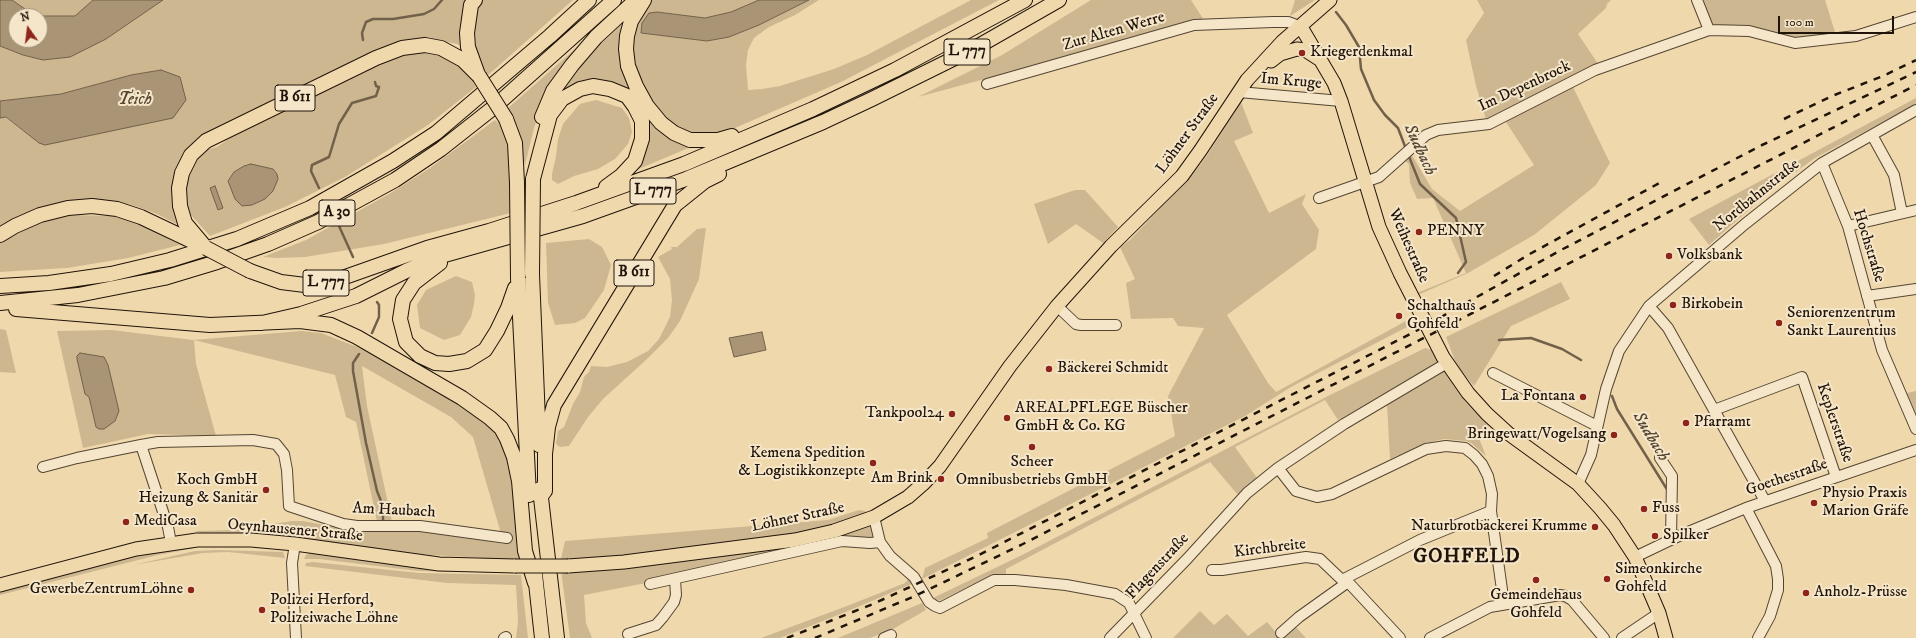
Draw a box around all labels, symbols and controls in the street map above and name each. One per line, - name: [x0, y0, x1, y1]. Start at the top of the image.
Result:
- north arrow: [8, 8, 48, 48]
- street label: Zur Alten Werre: [1061, 8, 1167, 56]
- scale bar: [1780, 8, 1896, 34]
- text: N: [19, 9, 31, 25]
- text: 100 m: [1785, 15, 1814, 30]
- road number: L 777: [944, 39, 990, 65]
- place label: Kriegerdenkmal: [1310, 43, 1413, 63]
- marker: Kriegerdenkmal: [1297, 48, 1307, 58]
- street label: Im Depenbrock: [1476, 57, 1574, 117]
- street label: Im Kruge: [1260, 70, 1322, 94]
- road number: B 611: [275, 85, 315, 111]
- water label: Teich: [118, 90, 152, 110]
- street label: Löhner Straße: [1152, 90, 1224, 178]
- water label: Sudbach: [1398, 121, 1440, 179]
- street label: Nordbahnstraße: [1710, 156, 1804, 236]
- road number: L 777: [630, 178, 676, 204]
- road number: A 30: [319, 200, 355, 226]
- street label: Weihestraße: [1383, 206, 1433, 286]
- street label: Hochstraße: [1848, 207, 1888, 285]
- place label: PENNY: [1427, 222, 1484, 242]
- marker: PENNY: [1414, 227, 1424, 237]
- place label: Volksbank: [1677, 246, 1743, 266]
- marker: Volksbank: [1664, 251, 1674, 261]
- road number: B 611: [614, 260, 654, 286]
- road number: L 777: [303, 270, 349, 296]
- place label: Birkobein: [1681, 295, 1743, 315]
- place label: Schalthaus Gohfeld: [1407, 297, 1476, 335]
- marker: Birkobein: [1668, 300, 1678, 310]
- place label: Seniorenzentrum Sankt Laurentius: [1787, 304, 1896, 342]
- marker: Schalthaus Gohfeld: [1394, 311, 1404, 321]
- marker: Seniorenzentrum Sankt Laurentius: [1774, 318, 1784, 328]
- place label: Bäckerei Schmidt: [1057, 359, 1168, 379]
- marker: Bäckerei Schmidt: [1044, 364, 1054, 374]
- street label: Keplerstraße: [1811, 381, 1857, 465]
- place label: La Fontana: [1501, 387, 1575, 407]
- marker: La Fontana: [1578, 392, 1588, 402]
- place label: AREALPFLEGE Büscher GmbH & Co. KG: [1015, 399, 1188, 437]
- place label: Tankpool24: [865, 404, 944, 424]
- water label: Sudbach: [1627, 408, 1673, 466]
- marker: Tankpool24: [947, 409, 957, 419]
- marker: AREALPFLEGE Büscher GmbH & Co. KG: [1002, 413, 1012, 423]
- place label: Pfarramt: [1694, 413, 1751, 433]
- marker: Pfarramt: [1681, 418, 1691, 428]
- place label: Bringewatt/Vogelsang: [1467, 425, 1606, 445]
- marker: Bringewatt/Vogelsang: [1609, 430, 1619, 440]
- marker: Scheer Omnibusbetriebs GmbH: [1027, 442, 1037, 452]
- place label: Kemena Spedition & Logistikkonzepte: [738, 444, 865, 482]
- place label: Scheer Omnibusbetriebs GmbH: [956, 453, 1108, 491]
- street label: Goethestraße: [1744, 455, 1830, 501]
- marker: Kemena Spedition & Logistikkonzepte: [868, 458, 878, 468]
- place label: Am Brink: [871, 469, 933, 489]
- place label: Koch GmbH Heizung & Sanitär: [139, 471, 258, 509]
- marker: Am Brink: [936, 474, 946, 484]
- place label: Physio Praxis Marion Gräfe: [1822, 484, 1909, 522]
- marker: Koch GmbH Heizung & Sanitär: [261, 485, 271, 495]
- marker: Physio Praxis Marion Gräfe: [1809, 498, 1819, 508]
- street label: Am Haubach: [352, 499, 436, 523]
- street label: Löhner Straße: [750, 499, 846, 537]
- place label: Fuss: [1652, 499, 1680, 519]
- marker: Fuss: [1639, 504, 1649, 514]
- place label: MediCasa: [134, 512, 197, 532]
- street label: Oeynhausener Straße: [227, 516, 363, 546]
- marker: MediCasa: [121, 517, 131, 527]
- place label: Naturbrotbäckerei Krumme: [1411, 517, 1587, 537]
- marker: Naturbrotbäckerei Krumme: [1590, 522, 1600, 532]
- place label: Spilker: [1663, 526, 1709, 546]
- street label: Flagenstraße: [1122, 530, 1194, 604]
- marker: Spilker: [1650, 531, 1660, 541]
- street label: Kirchbreite: [1233, 535, 1307, 563]
- district label: GOHFELD: [1413, 546, 1521, 570]
- place label: Simeonkirche Gohfeld: [1615, 560, 1702, 598]
- marker: Simeonkirche Gohfeld: [1602, 574, 1612, 584]
- marker: Gemeindehaus Gohfeld: [1531, 575, 1541, 585]
- place label: GewerbeZentrumLöhne: [30, 580, 183, 600]
- place label: Anholz-Prüsse: [1814, 583, 1907, 603]
- marker: GewerbeZentrumLöhne: [186, 585, 196, 595]
- place label: Gemeindehaus Gohfeld: [1490, 586, 1582, 624]
- marker: Anholz-Prüsse: [1801, 588, 1811, 598]
- place label: Polizei Herford, Polizeiwache Löhne: [270, 591, 398, 629]
- marker: Polizei Herford, Polizeiwache Löhne: [257, 605, 267, 615]

